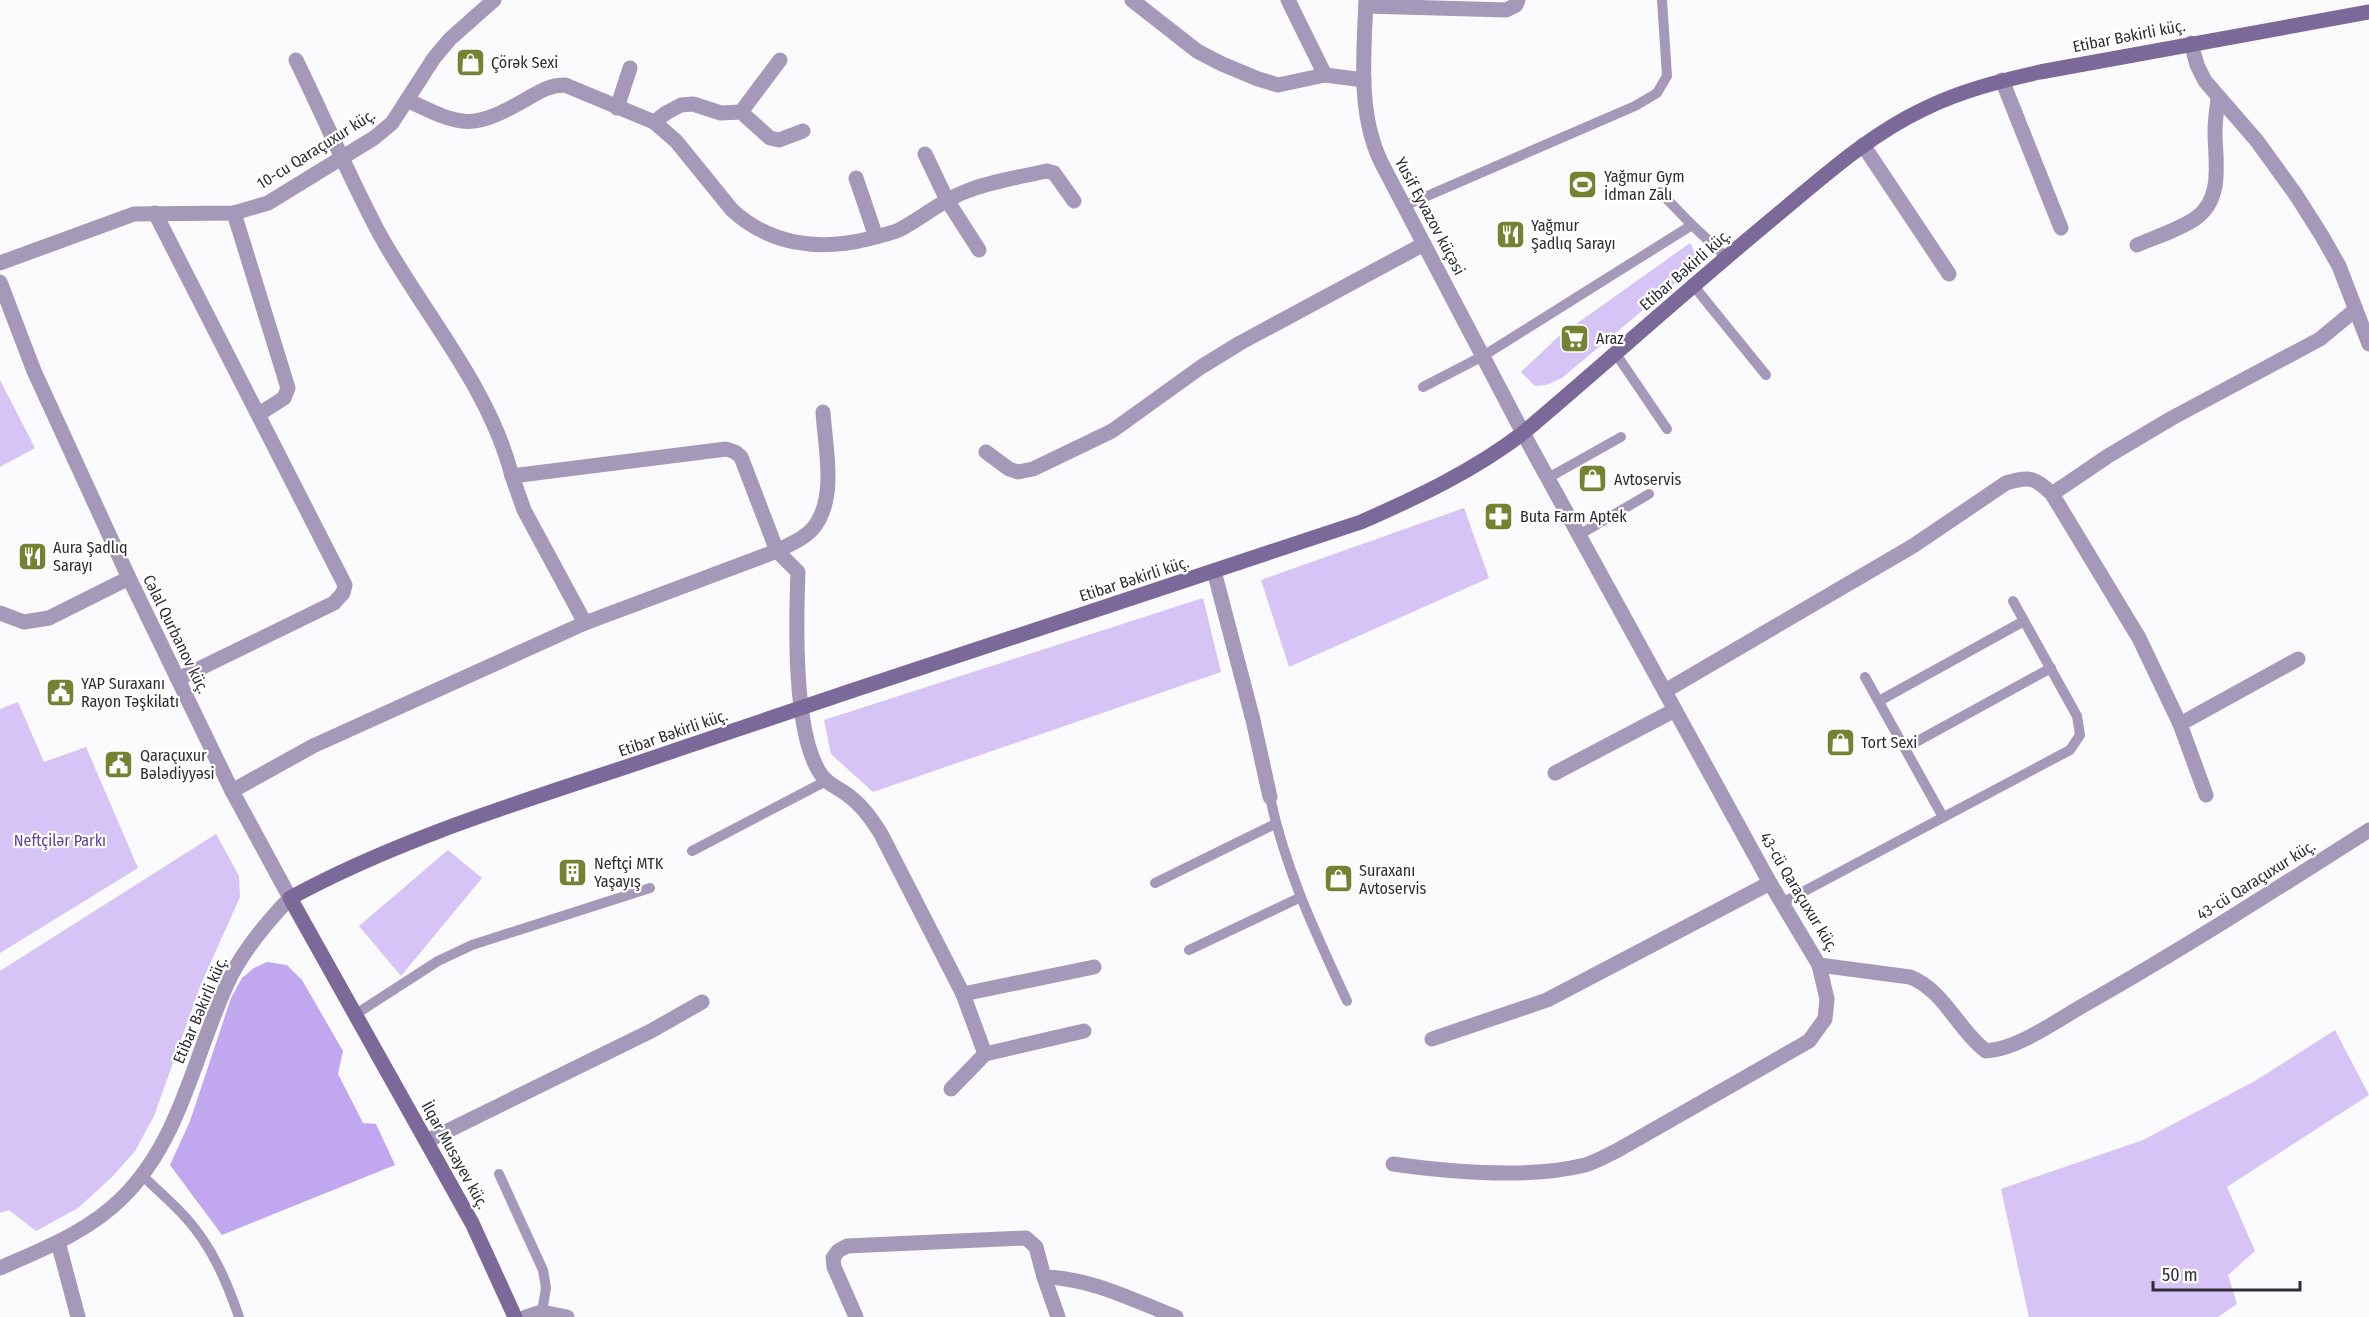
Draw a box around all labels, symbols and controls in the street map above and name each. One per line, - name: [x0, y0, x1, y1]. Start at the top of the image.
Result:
- street label: Etibar Bəkirli küç.: [2071, 16, 2187, 56]
- shop icon: Çörək Sexi: [454, 46, 486, 78]
- place label: Çörək Sexi: [491, 53, 558, 73]
- street label: 10-cu Qaraçuxur küç.: [253, 105, 379, 193]
- street label: Yusif Eyvazov küçəsi: [1391, 154, 1469, 278]
- place label: Yağmur Gym İdman Zalı: [1604, 167, 1685, 204]
- sports icon: Yağmur Gym İdman Zalı: [1567, 169, 1599, 201]
- place label: Yağmur Şadlıq Sarayı: [1531, 216, 1616, 253]
- restaurant icon: Yağmur Şadlıq Sarayı: [1494, 218, 1526, 250]
- street label: Etibar Bəkirli küç.: [1636, 225, 1734, 315]
- supermarket icon: Araz: [1559, 322, 1591, 354]
- place label: Araz: [1596, 329, 1624, 348]
- shop icon: Avtoservis: [1577, 463, 1609, 495]
- place label: Avtoservis: [1614, 470, 1681, 489]
- pharmacy icon: Buta Farm Aptek: [1483, 500, 1515, 532]
- place label: Buta Farm Aptek: [1520, 507, 1627, 526]
- place label: Aura Şadlıq Sarayı: [53, 538, 128, 575]
- restaurant icon: Aura Şadlıq Sarayı: [16, 540, 48, 572]
- street label: Etibar Bəkirli küç.: [1077, 552, 1191, 606]
- street label: Cəlal Qurbanov küç.: [139, 572, 213, 696]
- place label: YAP Suraxanı Rayon Təşkilatı: [81, 674, 179, 711]
- public building icon: YAP Suraxanı Rayon Təşkilatı: [44, 676, 76, 708]
- street label: Etibar Bəkirli küç.: [616, 705, 730, 761]
- shop icon: Tort Sexi: [1824, 726, 1856, 758]
- place label: Tort Sexi: [1861, 733, 1917, 752]
- place label: Qaraçuxur Bələdiyyəsi: [140, 746, 215, 783]
- public building icon: Qaraçuxur Bələdiyyəsi: [103, 748, 135, 780]
- street label: 43-cü Qaraçuxur küç.: [1756, 829, 1842, 955]
- park label: Neftçilər Parkı: [14, 831, 106, 850]
- street label: 43-cü Qaraçuxur küç.: [2193, 836, 2319, 924]
- place label: Neftçi MTK Yaşayış: [594, 854, 664, 891]
- building icon: Neftçi MTK Yaşayış: [557, 856, 589, 888]
- place label: Suraxanı Avtoservis: [1359, 861, 1426, 898]
- shop icon: Suraxanı Avtoservis: [1322, 863, 1354, 895]
- street label: Etibar Bəkirli küç.: [169, 954, 231, 1066]
- street label: İlqar Musayev küç.: [418, 1098, 492, 1212]
- scale bar: [2153, 1254, 2300, 1292]
- text: 50 m: [2162, 1264, 2198, 1286]

